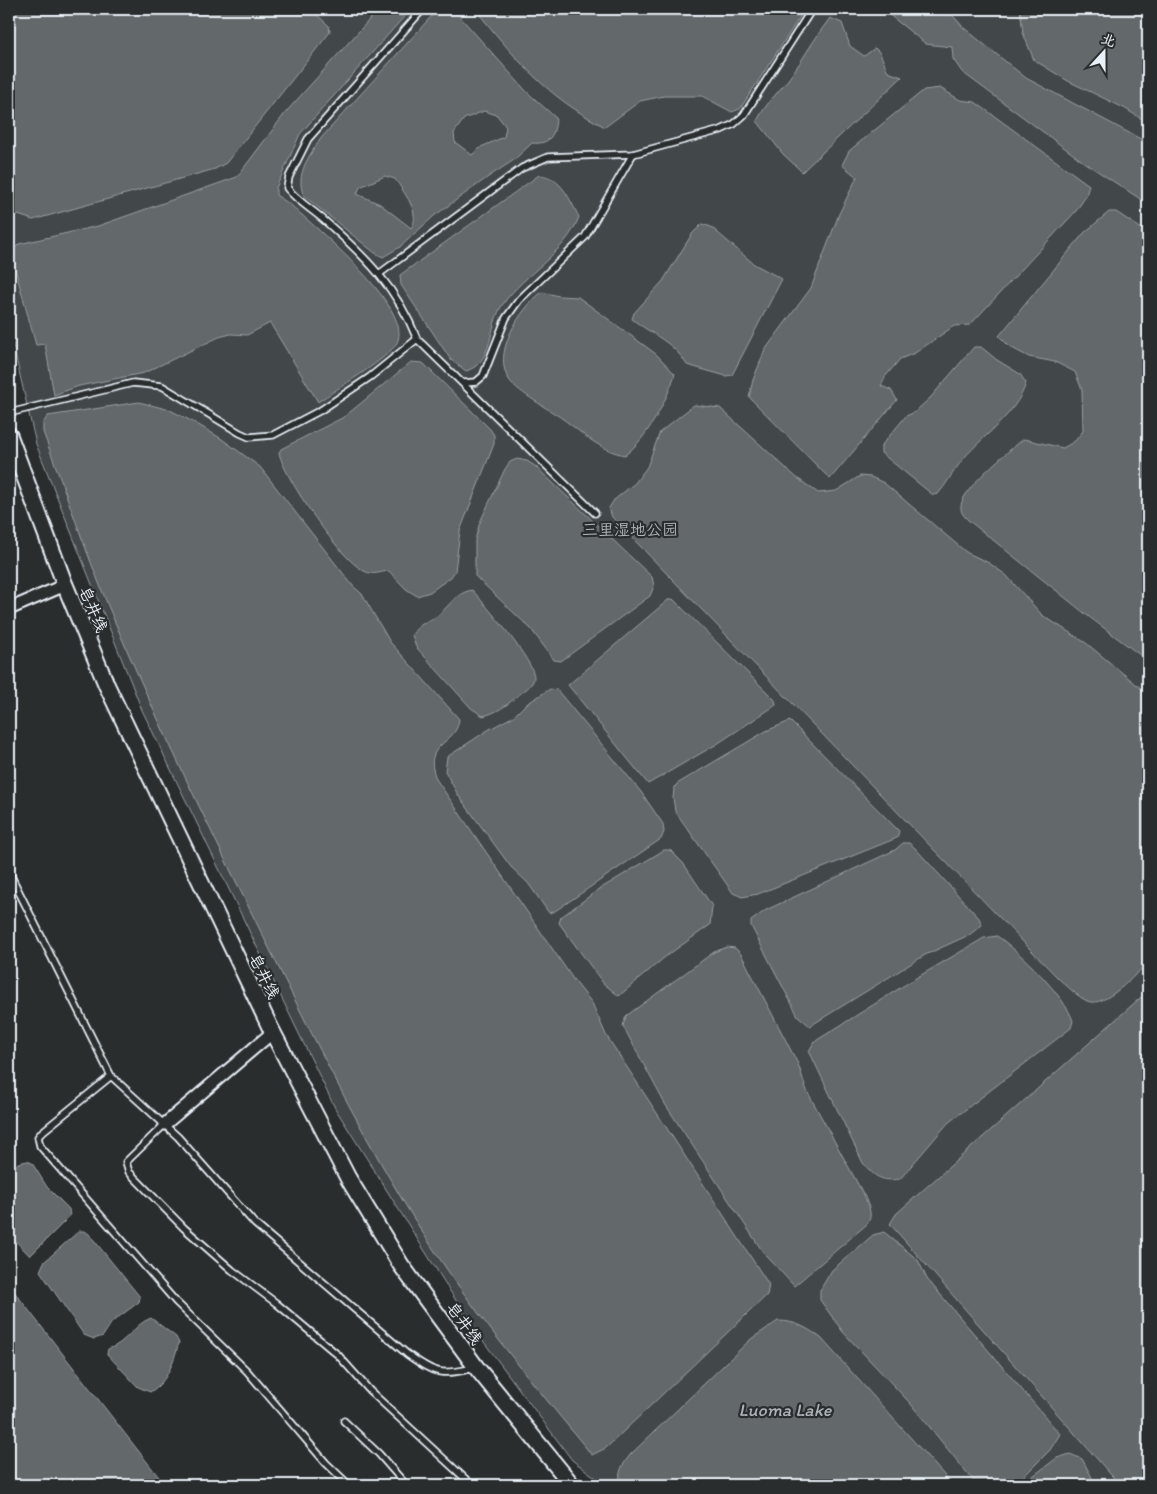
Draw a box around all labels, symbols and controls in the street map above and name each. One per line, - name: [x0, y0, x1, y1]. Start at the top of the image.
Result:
- north arrow: [1080, 28, 1130, 78]
- text: 北: [1099, 30, 1118, 51]
- park label: 三里湿地公园: [582, 520, 678, 539]
- street label: 皂井线: [75, 583, 112, 635]
- street label: 皂井线: [245, 950, 284, 1002]
- street label: 皂井线: [443, 1298, 486, 1348]
- water label: Luoma Lake: [739, 1399, 833, 1421]

